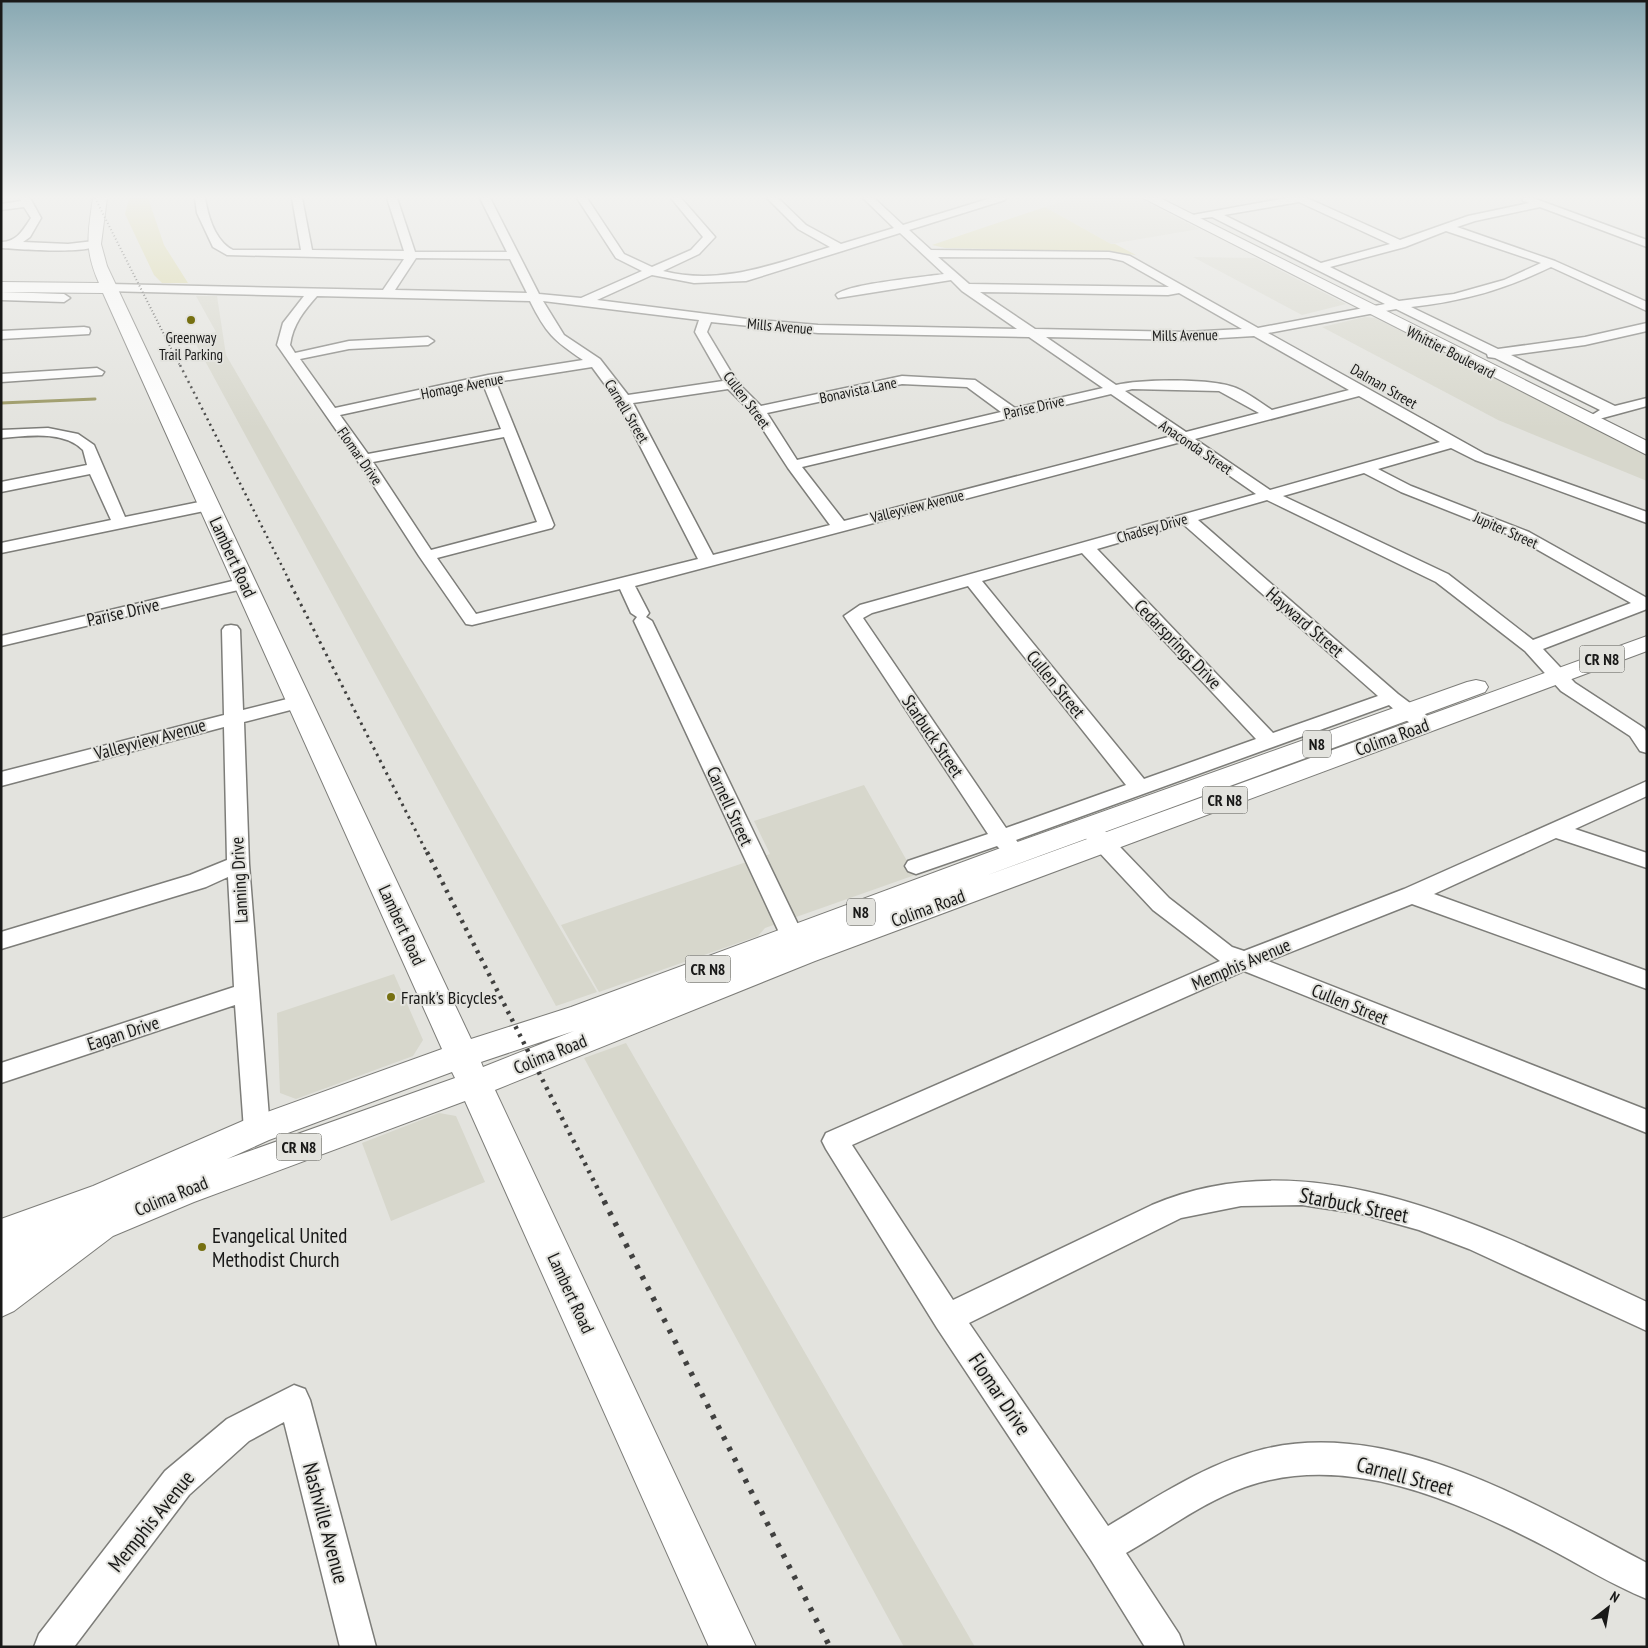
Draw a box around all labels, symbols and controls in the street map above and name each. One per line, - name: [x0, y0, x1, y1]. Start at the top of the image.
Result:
- marker: Greenway Trail Parking: [185, 314, 197, 326]
- street label: Mills Avenue: [746, 314, 814, 338]
- street label: Whittier Boulevard: [1404, 322, 1498, 382]
- street label: Mills Avenue: [1152, 325, 1218, 345]
- place label: Greenway Trail Parking: [159, 328, 223, 364]
- street label: Dalman Street: [1347, 359, 1421, 413]
- street label: Cullen Street: [719, 367, 775, 433]
- street label: Homage Avenue: [419, 369, 505, 403]
- street label: Bonavista Lane: [818, 373, 898, 407]
- street label: Carnell Street: [601, 376, 653, 446]
- street label: Parise Drive: [1002, 391, 1066, 423]
- street label: Anaconda Street: [1156, 415, 1236, 479]
- street label: Flomar Drive: [333, 423, 387, 489]
- street label: Valleyview Avenue: [867, 485, 966, 527]
- street label: Jupiter Street: [1470, 507, 1541, 553]
- street label: Chadsey Drive: [1114, 509, 1190, 547]
- street label: Lambert Road: [204, 513, 262, 601]
- street label: Hayward Street: [1261, 582, 1349, 662]
- street label: Parise Drive: [84, 593, 162, 631]
- street label: Cedarsprings Drive: [1129, 594, 1227, 694]
- street label: Cullen Street: [1022, 645, 1090, 723]
- road number: CR N8: [1580, 646, 1624, 672]
- street label: Starbuck Street: [897, 690, 969, 782]
- street label: Valleyview Avenue: [91, 713, 208, 765]
- street label: Colima Road: [1352, 713, 1432, 761]
- road number: N8: [1303, 731, 1331, 758]
- street label: Carnell Street: [702, 763, 758, 849]
- road number: CR N8: [1202, 786, 1248, 814]
- street label: Lanning Drive: [225, 836, 253, 924]
- street label: Lambert Road: [373, 881, 431, 969]
- street label: Colima Road: [888, 884, 968, 932]
- road number: N8: [847, 899, 875, 926]
- street label: Memphis Avenue: [1188, 933, 1294, 995]
- road number: CR N8: [686, 956, 730, 982]
- street label: Cullen Street: [1308, 978, 1392, 1030]
- place label: Frank's Bicycles: [401, 986, 497, 1009]
- marker: Frank's Bicycles: [385, 991, 397, 1003]
- street label: Eagan Drive: [84, 1011, 162, 1055]
- street label: Colima Road: [510, 1029, 590, 1079]
- road number: CR N8: [276, 1134, 322, 1160]
- street label: Colima Road: [131, 1171, 211, 1221]
- street label: Starbuck Street: [1297, 1181, 1411, 1229]
- place label: Evangelical United Methodist Church: [212, 1222, 347, 1273]
- marker: Evangelical United Methodist Church: [196, 1241, 208, 1253]
- street label: Lambert Road: [542, 1249, 600, 1337]
- street label: Flomar Drive: [963, 1348, 1037, 1440]
- street label: Carnell Street: [1354, 1450, 1457, 1502]
- street label: Nashville Avenue: [297, 1460, 355, 1586]
- street label: Memphis Avenue: [102, 1465, 200, 1577]
- north arrow: [1583, 1583, 1633, 1633]
- text: N: [1607, 1587, 1623, 1607]

